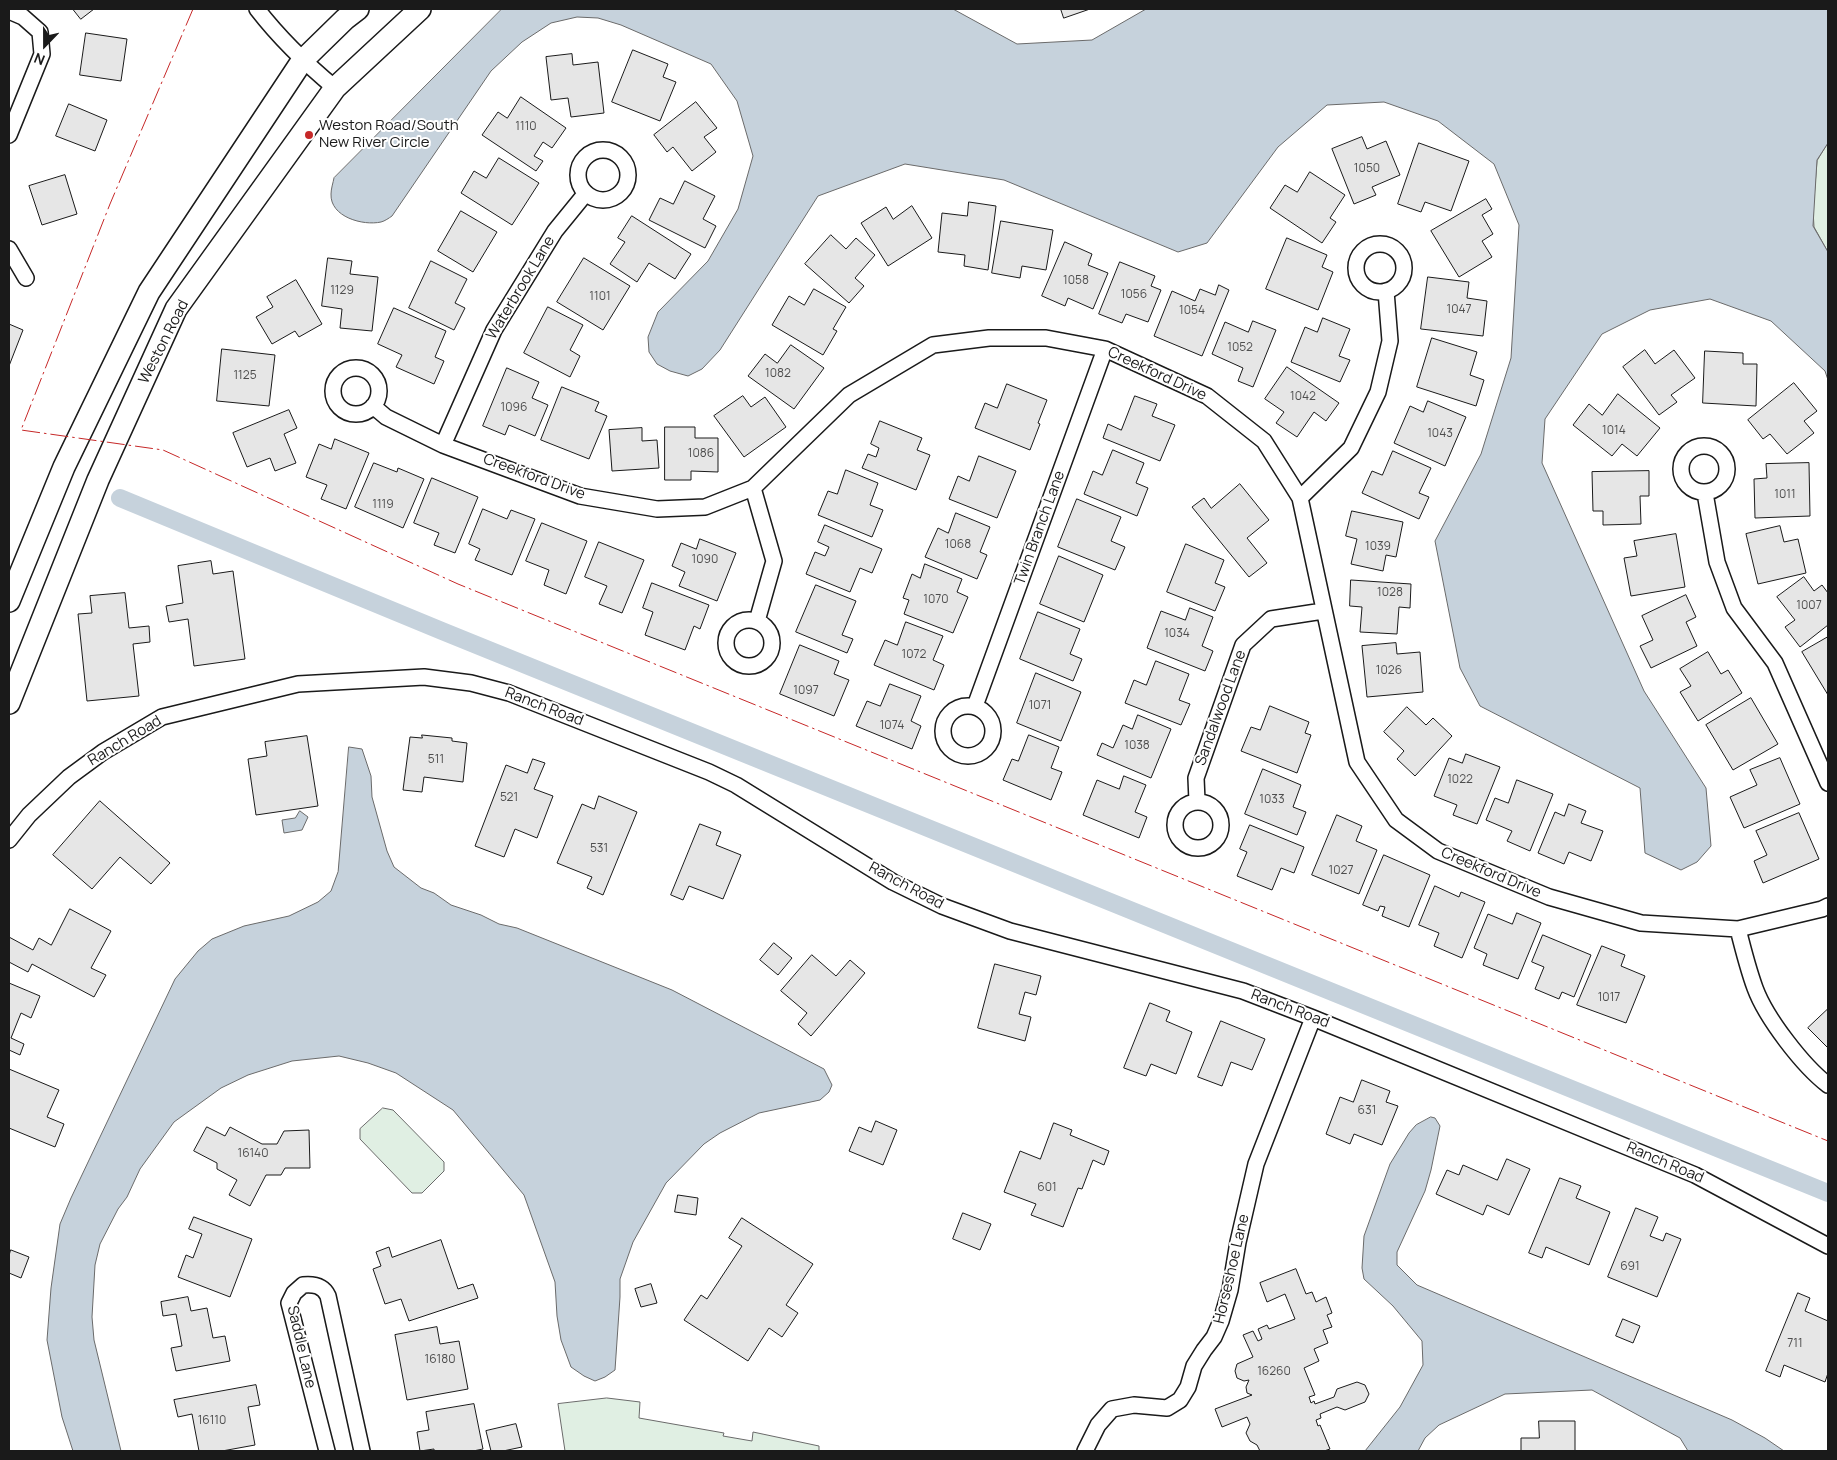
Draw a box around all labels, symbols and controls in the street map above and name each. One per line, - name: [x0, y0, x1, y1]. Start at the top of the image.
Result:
- north arrow: [20, 20, 70, 70]
- text: N: [31, 49, 47, 70]
- place label: Weston Road/South New River Circle: [319, 117, 459, 152]
- house number: 1110: [515, 120, 537, 134]
- marker: Weston Road/South New River Circle: [303, 129, 315, 141]
- house number: 1050: [1354, 162, 1380, 176]
- street label: Waterbrook Lane: [483, 233, 559, 343]
- house number: 1058: [1063, 274, 1089, 288]
- house number: 1129: [330, 284, 354, 298]
- house number: 1056: [1121, 288, 1147, 302]
- house number: 1101: [589, 290, 611, 304]
- street label: Weston Road: [135, 297, 193, 387]
- house number: 1047: [1446, 303, 1472, 317]
- house number: 1054: [1179, 304, 1205, 318]
- house number: 1052: [1227, 341, 1253, 355]
- street label: Creekford Drive: [1105, 343, 1209, 405]
- house number: 1082: [765, 367, 791, 381]
- house number: 1125: [233, 369, 257, 383]
- house number: 1042: [1290, 390, 1316, 404]
- house number: 1096: [501, 401, 527, 415]
- house number: 1014: [1602, 424, 1626, 438]
- house number: 1043: [1427, 427, 1453, 441]
- house number: 1086: [688, 447, 714, 461]
- street label: Creekford Drive: [481, 450, 587, 504]
- street label: Twin Branch Lane: [1011, 468, 1069, 588]
- house number: 1011: [1774, 488, 1796, 502]
- house number: 1119: [372, 498, 394, 512]
- house number: 1068: [945, 538, 971, 552]
- house number: 1039: [1365, 540, 1391, 554]
- house number: 1090: [692, 553, 718, 567]
- house number: 1028: [1377, 586, 1403, 600]
- house number: 1070: [923, 593, 949, 607]
- house number: 1007: [1796, 599, 1822, 613]
- house number: 1034: [1164, 627, 1190, 641]
- house number: 1072: [902, 648, 926, 662]
- street label: Sandalwood Lane: [1192, 648, 1250, 768]
- house number: 1026: [1376, 664, 1402, 678]
- street label: Ranch Road: [502, 684, 586, 730]
- house number: 1097: [793, 684, 819, 698]
- house number: 1071: [1029, 699, 1051, 713]
- street label: Ranch Road: [85, 712, 165, 770]
- house number: 1074: [880, 719, 904, 733]
- house number: 1038: [1124, 739, 1150, 753]
- house number: 511: [428, 753, 444, 767]
- house number: 1022: [1447, 773, 1473, 787]
- house number: 521: [500, 791, 518, 805]
- house number: 1033: [1259, 793, 1285, 807]
- house number: 531: [590, 842, 608, 856]
- street label: Creekford Drive: [1438, 844, 1544, 902]
- street label: Ranch Road: [865, 859, 947, 913]
- house number: 1027: [1329, 864, 1353, 878]
- street label: Ranch Road: [1248, 986, 1332, 1032]
- house number: 1017: [1598, 991, 1620, 1005]
- house number: 631: [1358, 1104, 1376, 1118]
- street label: Ranch Road: [1624, 1139, 1706, 1187]
- house number: 16140: [237, 1147, 269, 1161]
- house number: 601: [1037, 1181, 1057, 1195]
- street label: Horseshoe Lane: [1211, 1212, 1253, 1326]
- house number: 691: [1620, 1260, 1640, 1274]
- street label: Saddle Lane: [283, 1304, 319, 1390]
- house number: 711: [1787, 1337, 1803, 1351]
- house number: 16180: [425, 1353, 455, 1367]
- house number: 16260: [1257, 1365, 1291, 1379]
- house number: 16110: [198, 1414, 226, 1428]

